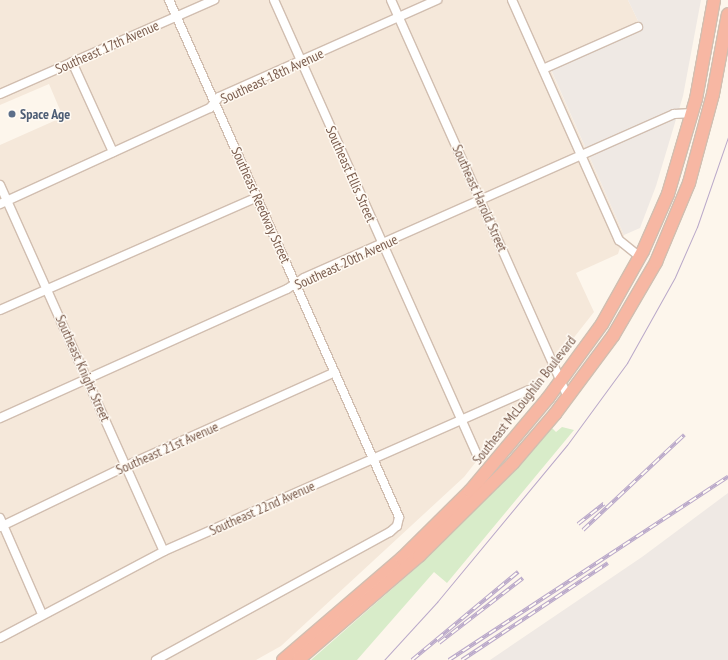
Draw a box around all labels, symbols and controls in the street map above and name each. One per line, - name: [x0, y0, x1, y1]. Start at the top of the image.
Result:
- street label: Southeast 17th Avenue: [52, 17, 162, 77]
- street label: Southeast 18th Avenue: [218, 45, 326, 107]
- place label: Space Age: [20, 106, 71, 122]
- marker: Space Age: [7, 109, 17, 119]
- street label: Southeast Ellis Street: [322, 123, 380, 225]
- street label: Southeast Harold Street: [449, 142, 511, 254]
- street label: Southeast Reedway Street: [228, 144, 294, 266]
- street label: Southeast 20th Avenue: [292, 231, 400, 293]
- street label: Southeast Knight Street: [52, 312, 114, 424]
- street label: Southeast McLoughlin Boulevard: [469, 332, 579, 468]
- street label: Southeast 21st Avenue: [113, 418, 221, 478]
- street label: Southeast 22nd Avenue: [206, 477, 318, 539]

